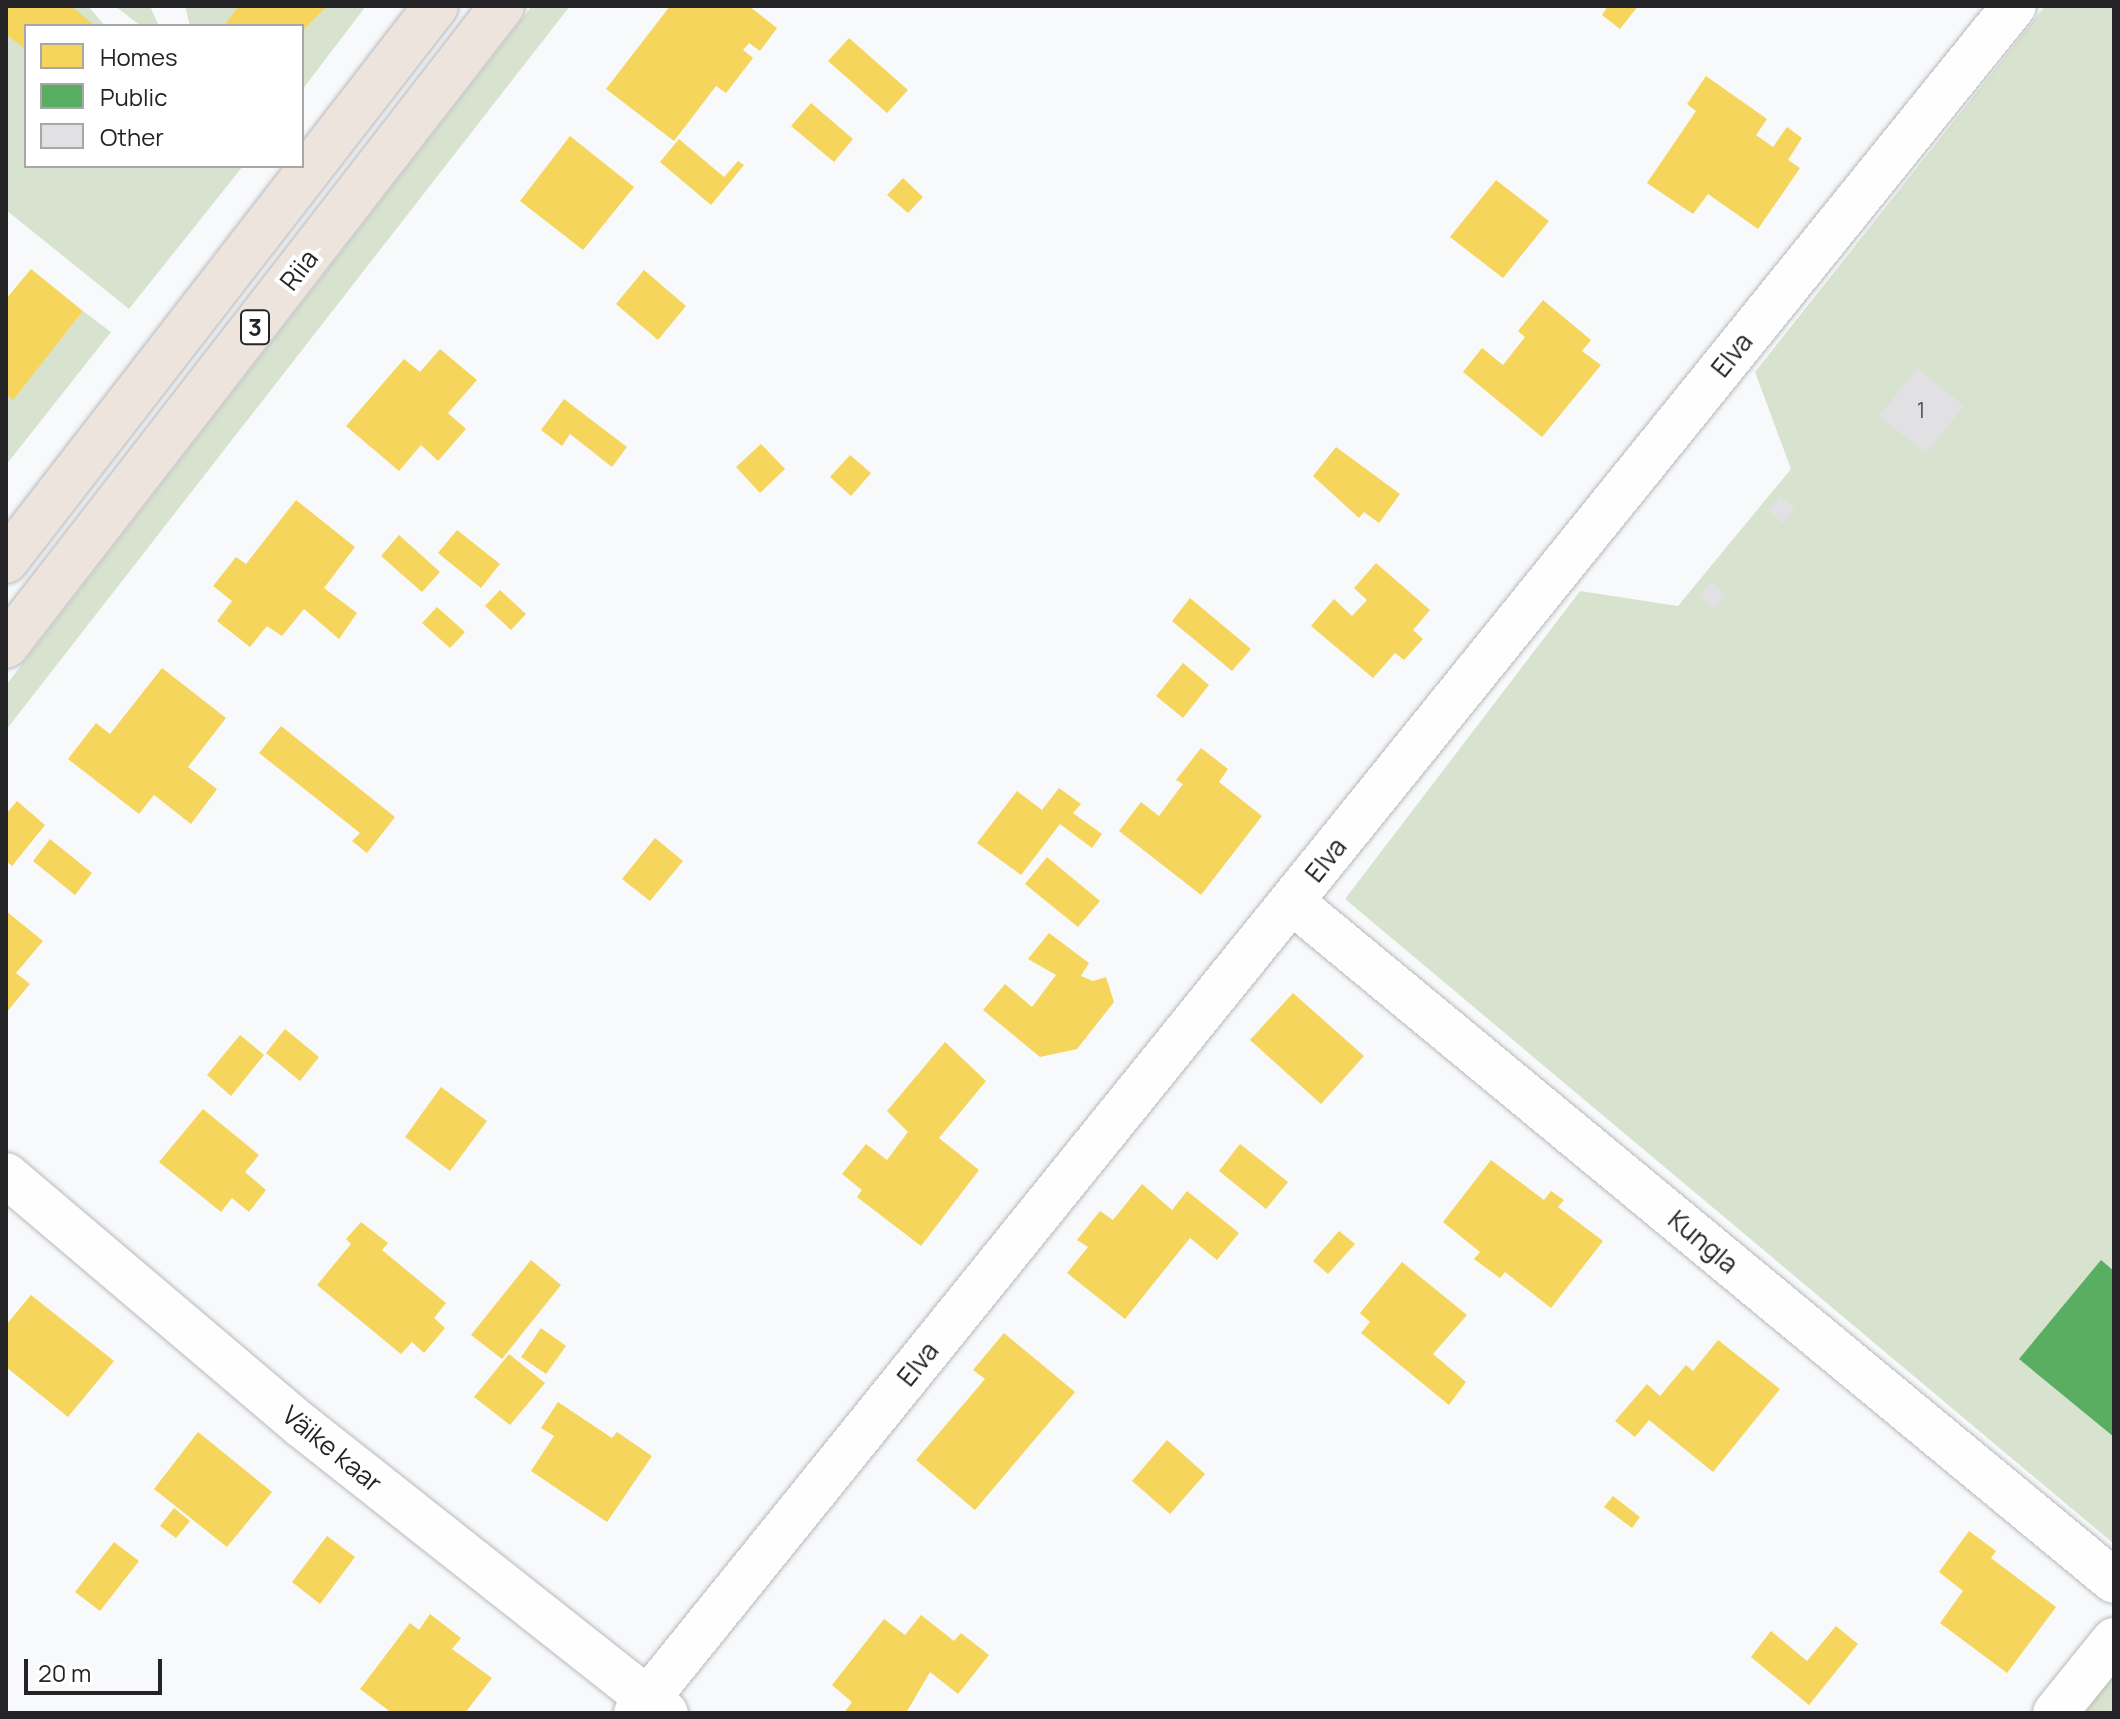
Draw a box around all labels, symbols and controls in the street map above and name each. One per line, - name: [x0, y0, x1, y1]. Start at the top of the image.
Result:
- legend: [24, 24, 304, 168]
- text: Homes: [100, 40, 178, 73]
- text: Public: [100, 80, 167, 113]
- text: Other: [100, 120, 164, 153]
- street label: Riia: [273, 243, 325, 297]
- road number: 3: [239, 307, 271, 347]
- street label: Elva: [1705, 327, 1759, 383]
- house number: 1: [1917, 398, 1925, 424]
- street label: Elva: [1299, 832, 1353, 888]
- street label: Kungla: [1662, 1204, 1744, 1280]
- street label: Elva: [891, 1336, 945, 1392]
- street label: Väike kaar: [276, 1399, 388, 1499]
- scale bar: [28, 1643, 166, 1693]
- text: 20 m: [38, 1656, 91, 1689]

